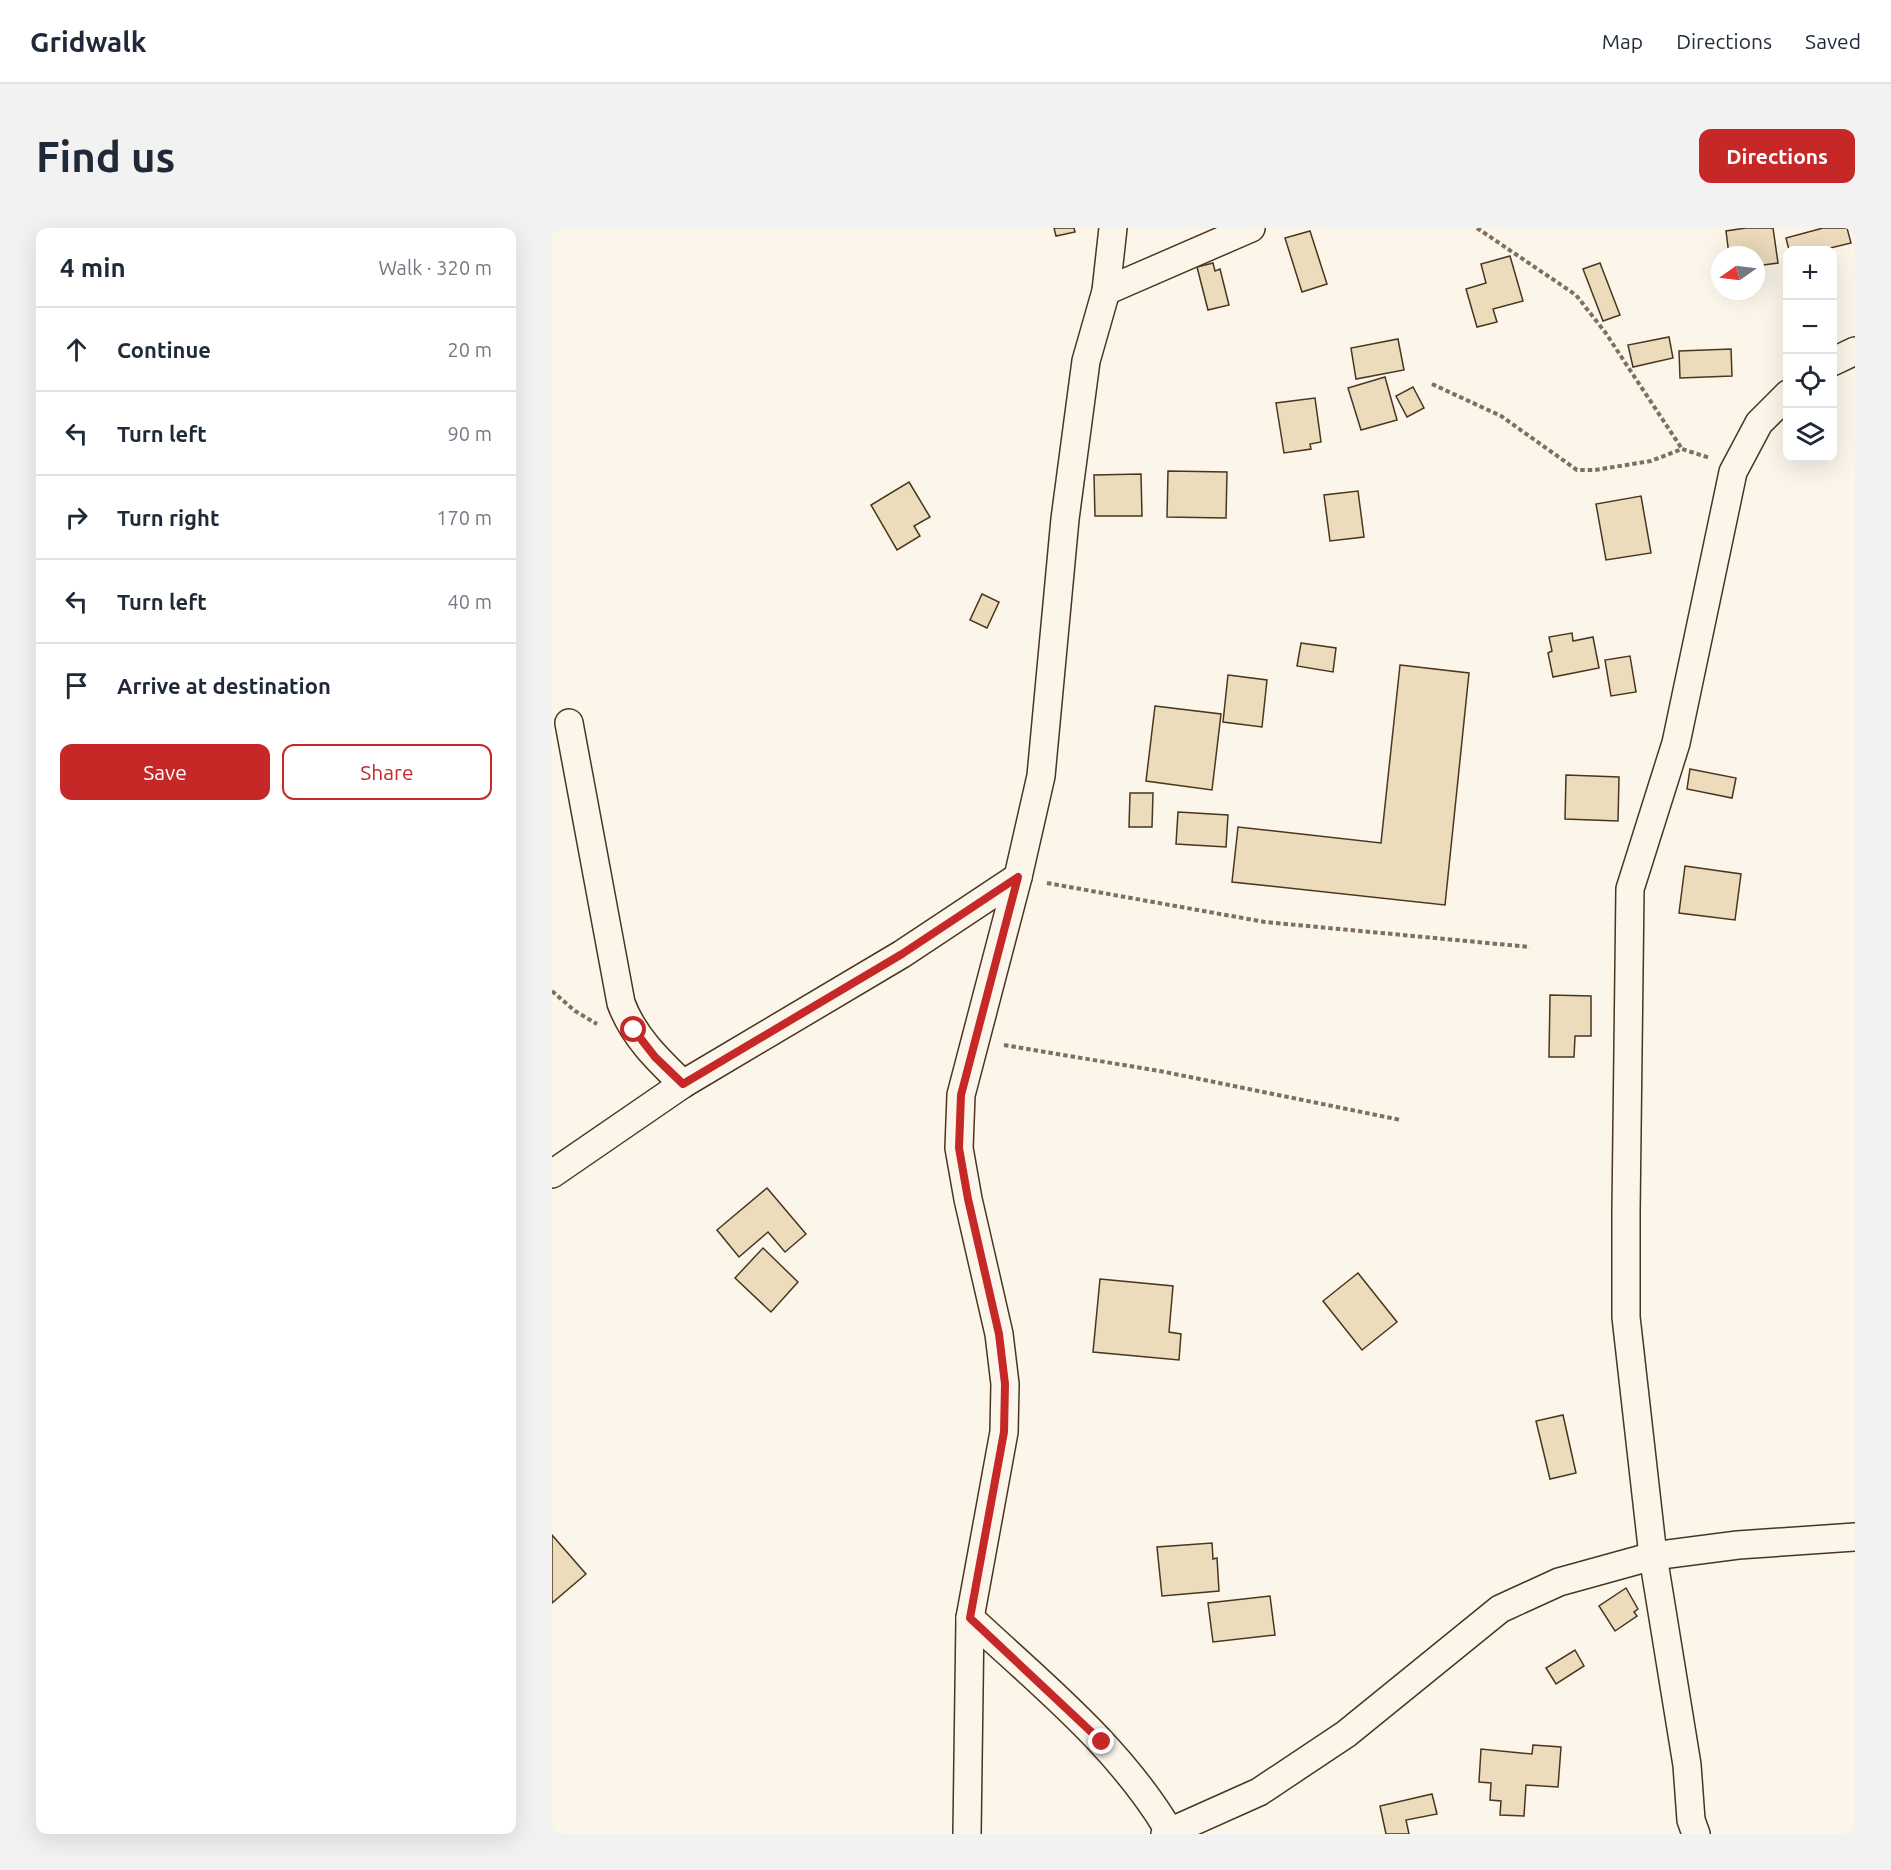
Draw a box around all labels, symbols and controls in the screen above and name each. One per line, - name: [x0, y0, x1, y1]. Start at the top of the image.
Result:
- text: Gridwalk: [30, 26, 147, 57]
- text: Map: [1602, 29, 1643, 53]
- text: Directions: [1676, 29, 1772, 53]
- text: Saved: [1805, 29, 1861, 53]
- button: Directions: [1699, 129, 1855, 183]
- text: Find us: [36, 133, 175, 180]
- north arrow: [1711, 246, 1765, 300]
- map controls: [1783, 246, 1837, 462]
- button: +: [1783, 246, 1837, 300]
- text: 4 min: [60, 253, 126, 282]
- text: Walk · 320 m: [379, 256, 492, 279]
- button: −: [1783, 300, 1837, 354]
- icon: ahead: [60, 333, 93, 366]
- text: Continue: [117, 337, 211, 362]
- text: 20 m: [448, 338, 492, 361]
- button: locate: [1783, 354, 1837, 408]
- button: layers: [1783, 408, 1837, 462]
- icon: left: [60, 417, 93, 450]
- text: Turn left: [117, 421, 207, 446]
- text: 90 m: [448, 422, 492, 445]
- icon: right: [60, 501, 93, 534]
- text: Turn right: [117, 505, 219, 530]
- text: 170 m: [436, 506, 492, 529]
- icon: left: [60, 585, 93, 618]
- text: Turn left: [117, 589, 207, 614]
- text: 40 m: [448, 590, 492, 613]
- icon: arrive: [60, 669, 93, 702]
- text: Arrive at destination: [117, 673, 331, 698]
- button: Save: [60, 744, 270, 800]
- button: Share: [282, 744, 492, 800]
- route start: [620, 1016, 646, 1042]
- route end: [1088, 1728, 1114, 1754]

